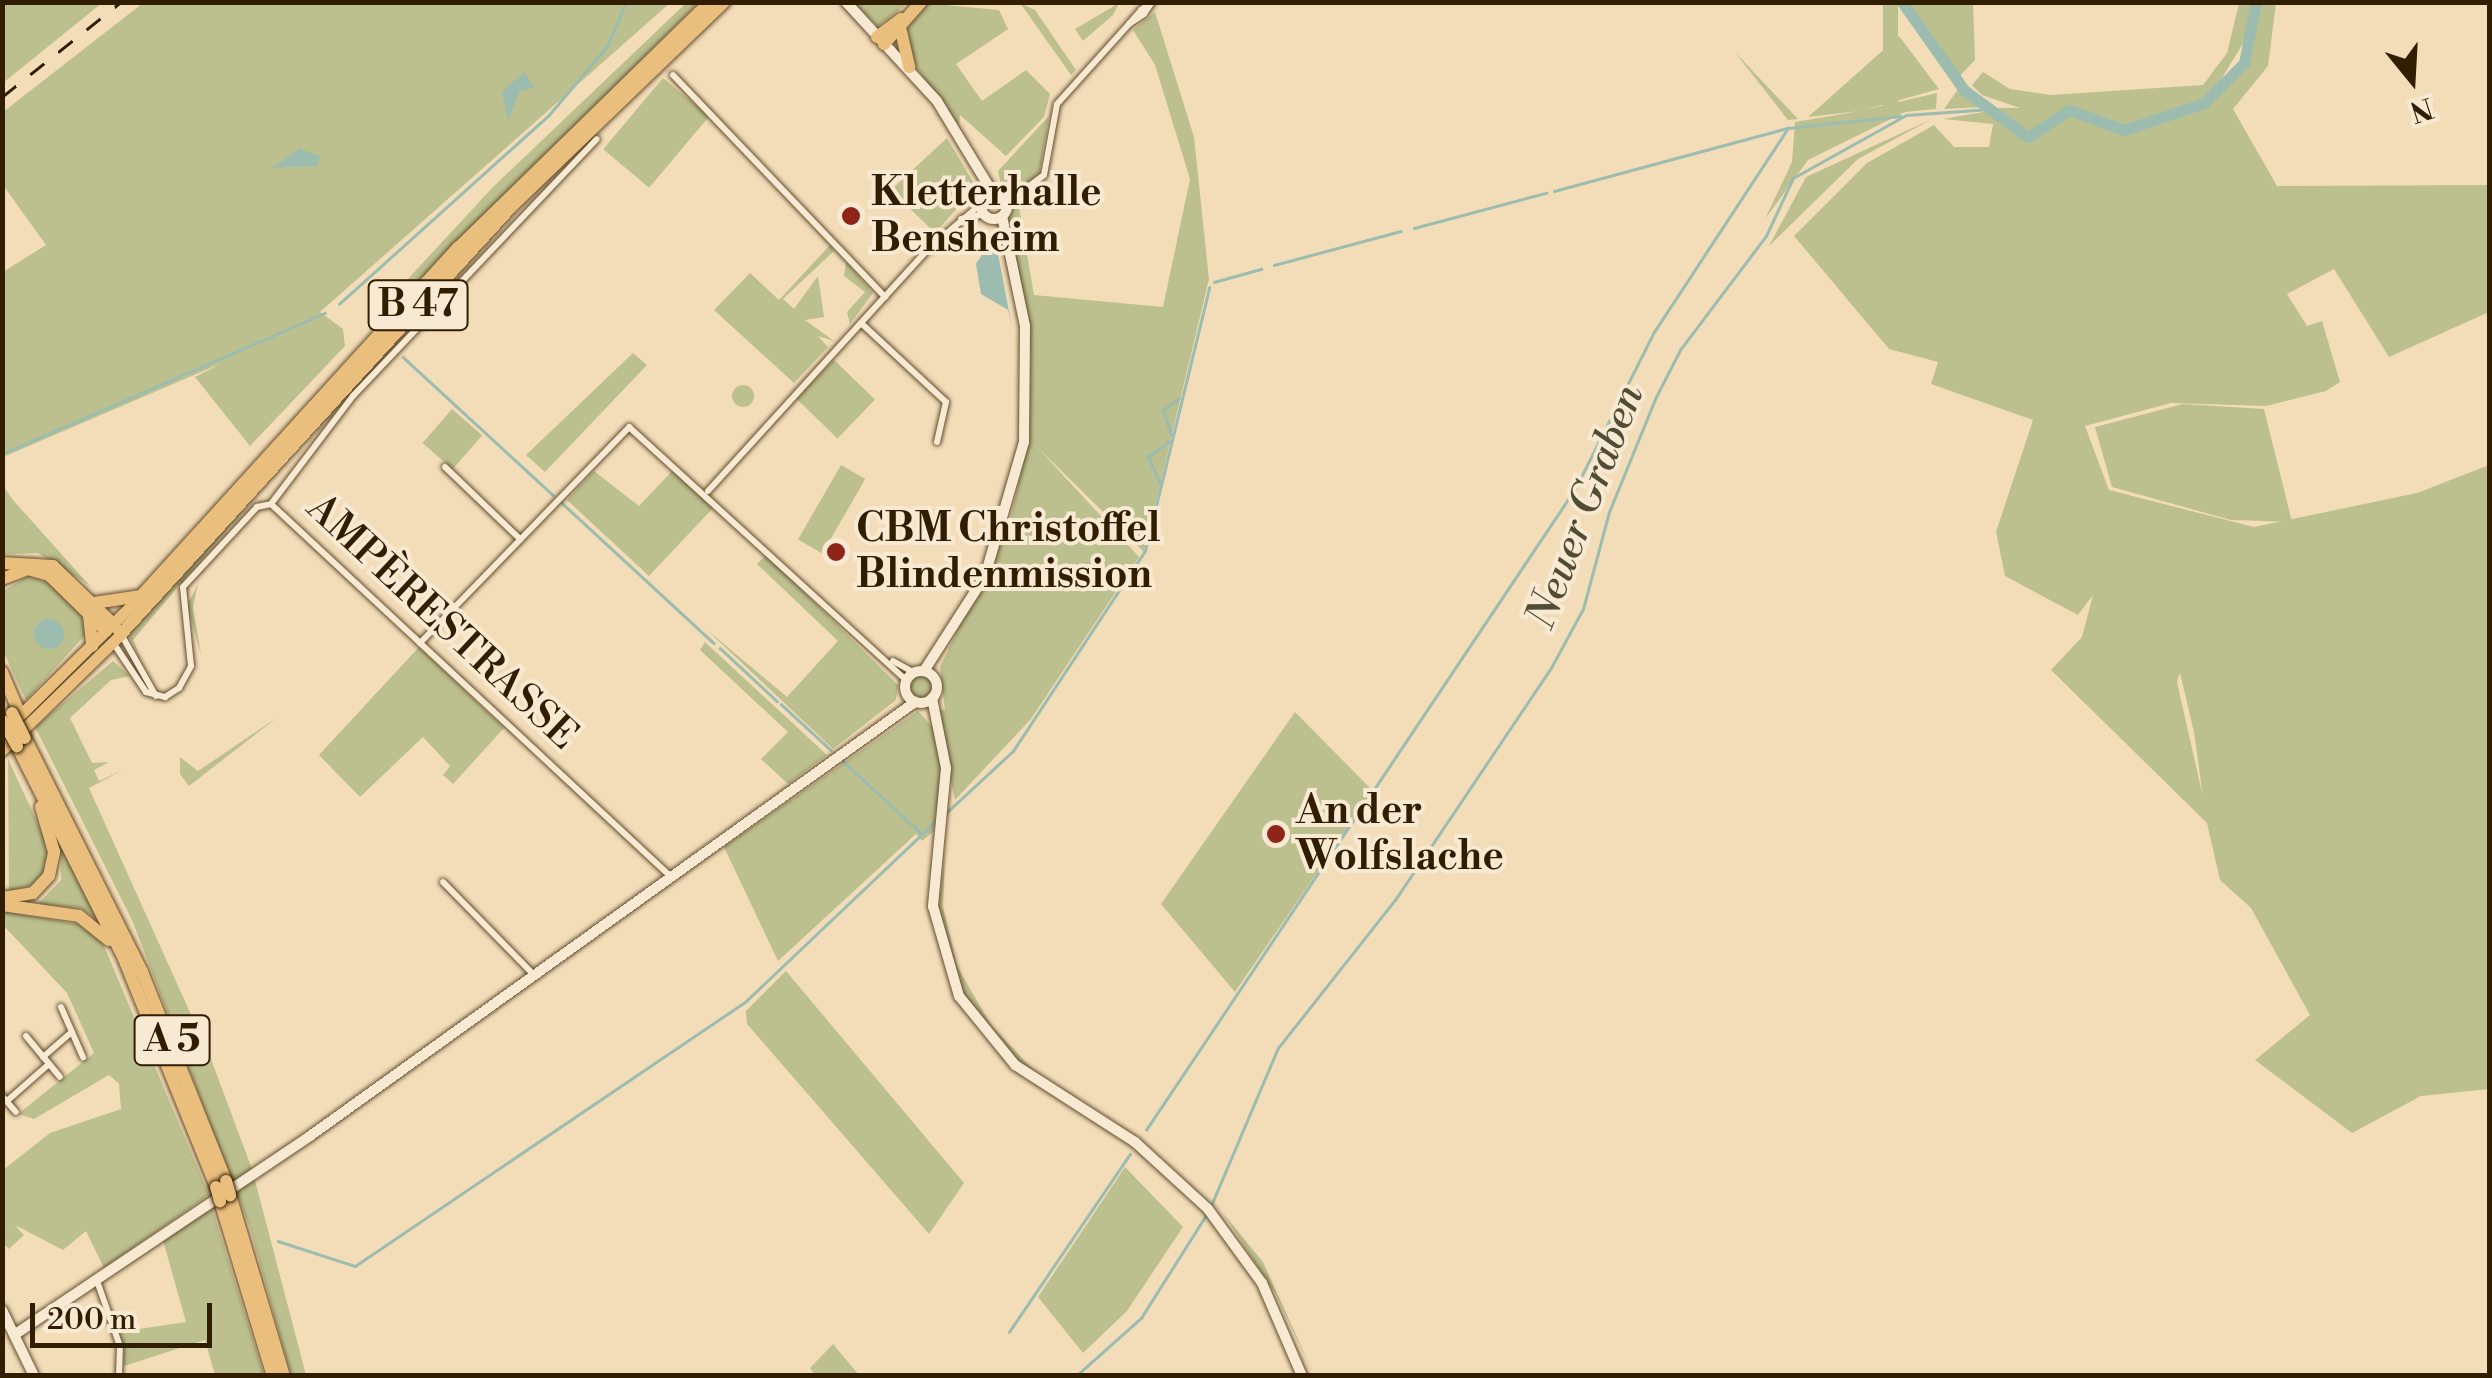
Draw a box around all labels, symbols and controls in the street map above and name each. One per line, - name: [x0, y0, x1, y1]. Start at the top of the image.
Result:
- north arrow: [2362, 30, 2462, 130]
- text: N: [2405, 89, 2437, 129]
- place label: Kletterhalle Bensheim: [871, 169, 1102, 263]
- marker: Kletterhalle Bensheim: [840, 205, 862, 227]
- road number: B 47: [366, 272, 470, 338]
- water label: Neuer Graben: [1516, 378, 1656, 636]
- street label: AMPÈRESTRASSE: [297, 484, 587, 760]
- place label: CBM Christoffel Blindenmission: [856, 505, 1160, 599]
- marker: CBM Christoffel Blindenmission: [825, 541, 847, 563]
- place label: An der Wolfslache: [1296, 787, 1504, 881]
- marker: An der Wolfslache: [1265, 823, 1287, 845]
- road number: A 5: [132, 1007, 212, 1073]
- scale bar: [35, 1283, 218, 1345]
- text: 200 m: [47, 1301, 136, 1339]

